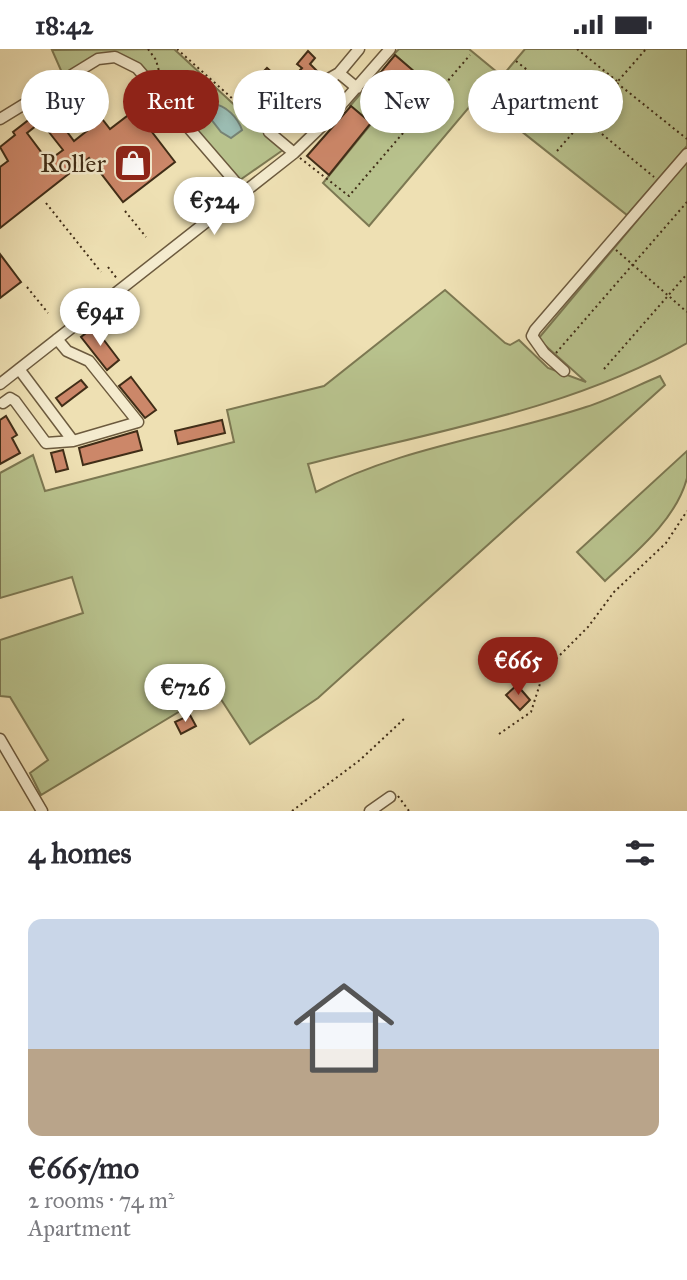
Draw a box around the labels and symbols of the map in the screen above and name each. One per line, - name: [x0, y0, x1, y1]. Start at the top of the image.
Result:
- shop icon: Roller: [112, 142, 154, 184]
- place label: Roller: [40, 147, 106, 179]
- pin: €524: [173, 177, 255, 237]
- pin: €941: [59, 289, 141, 348]
- pin: €665: [477, 637, 559, 697]
- pin: €726: [144, 665, 226, 724]

